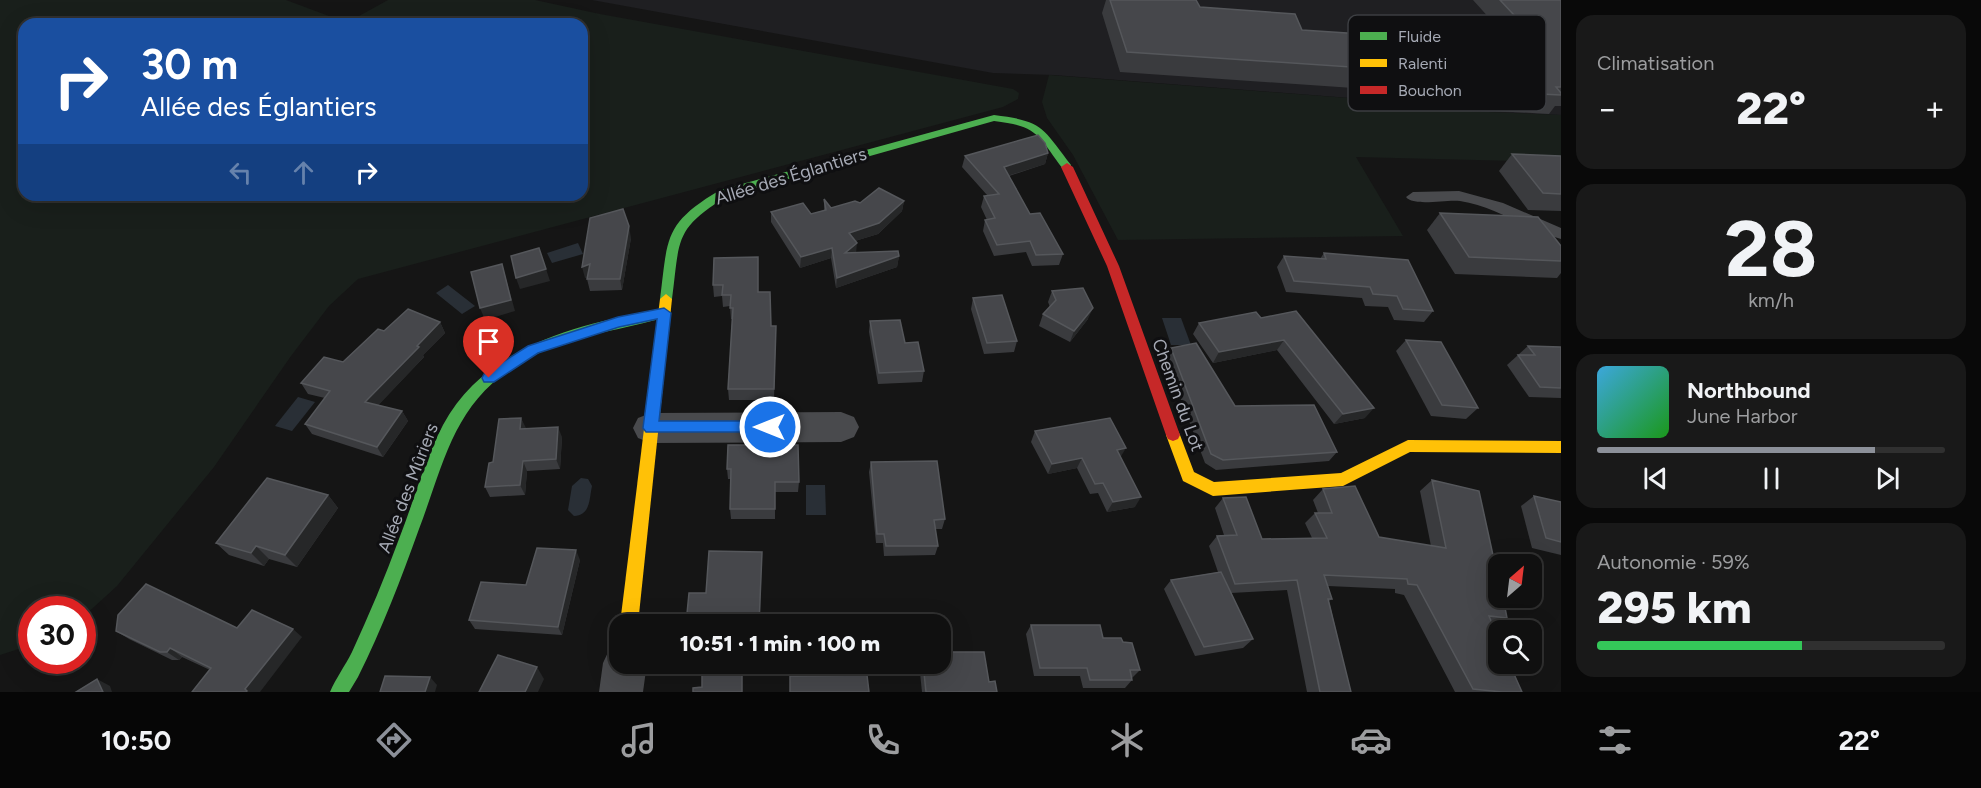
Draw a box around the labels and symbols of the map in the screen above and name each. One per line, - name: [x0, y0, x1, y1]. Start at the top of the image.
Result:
- legend: [1348, 15, 1546, 111]
- text: Fluide: [1398, 27, 1441, 46]
- text: Ralenti: [1398, 54, 1447, 73]
- text: Bouchon: [1398, 81, 1462, 100]
- street label: Allée des Églantiers: [713, 143, 869, 209]
- pin: [463, 316, 514, 378]
- street label: Chemin du Lot: [1147, 336, 1209, 455]
- position arrow: [738, 395, 802, 459]
- street label: Allée des Mûriers: [373, 420, 443, 556]
- north arrow: [1488, 554, 1542, 608]
- speed limit sign: 30: [18, 596, 96, 674]

